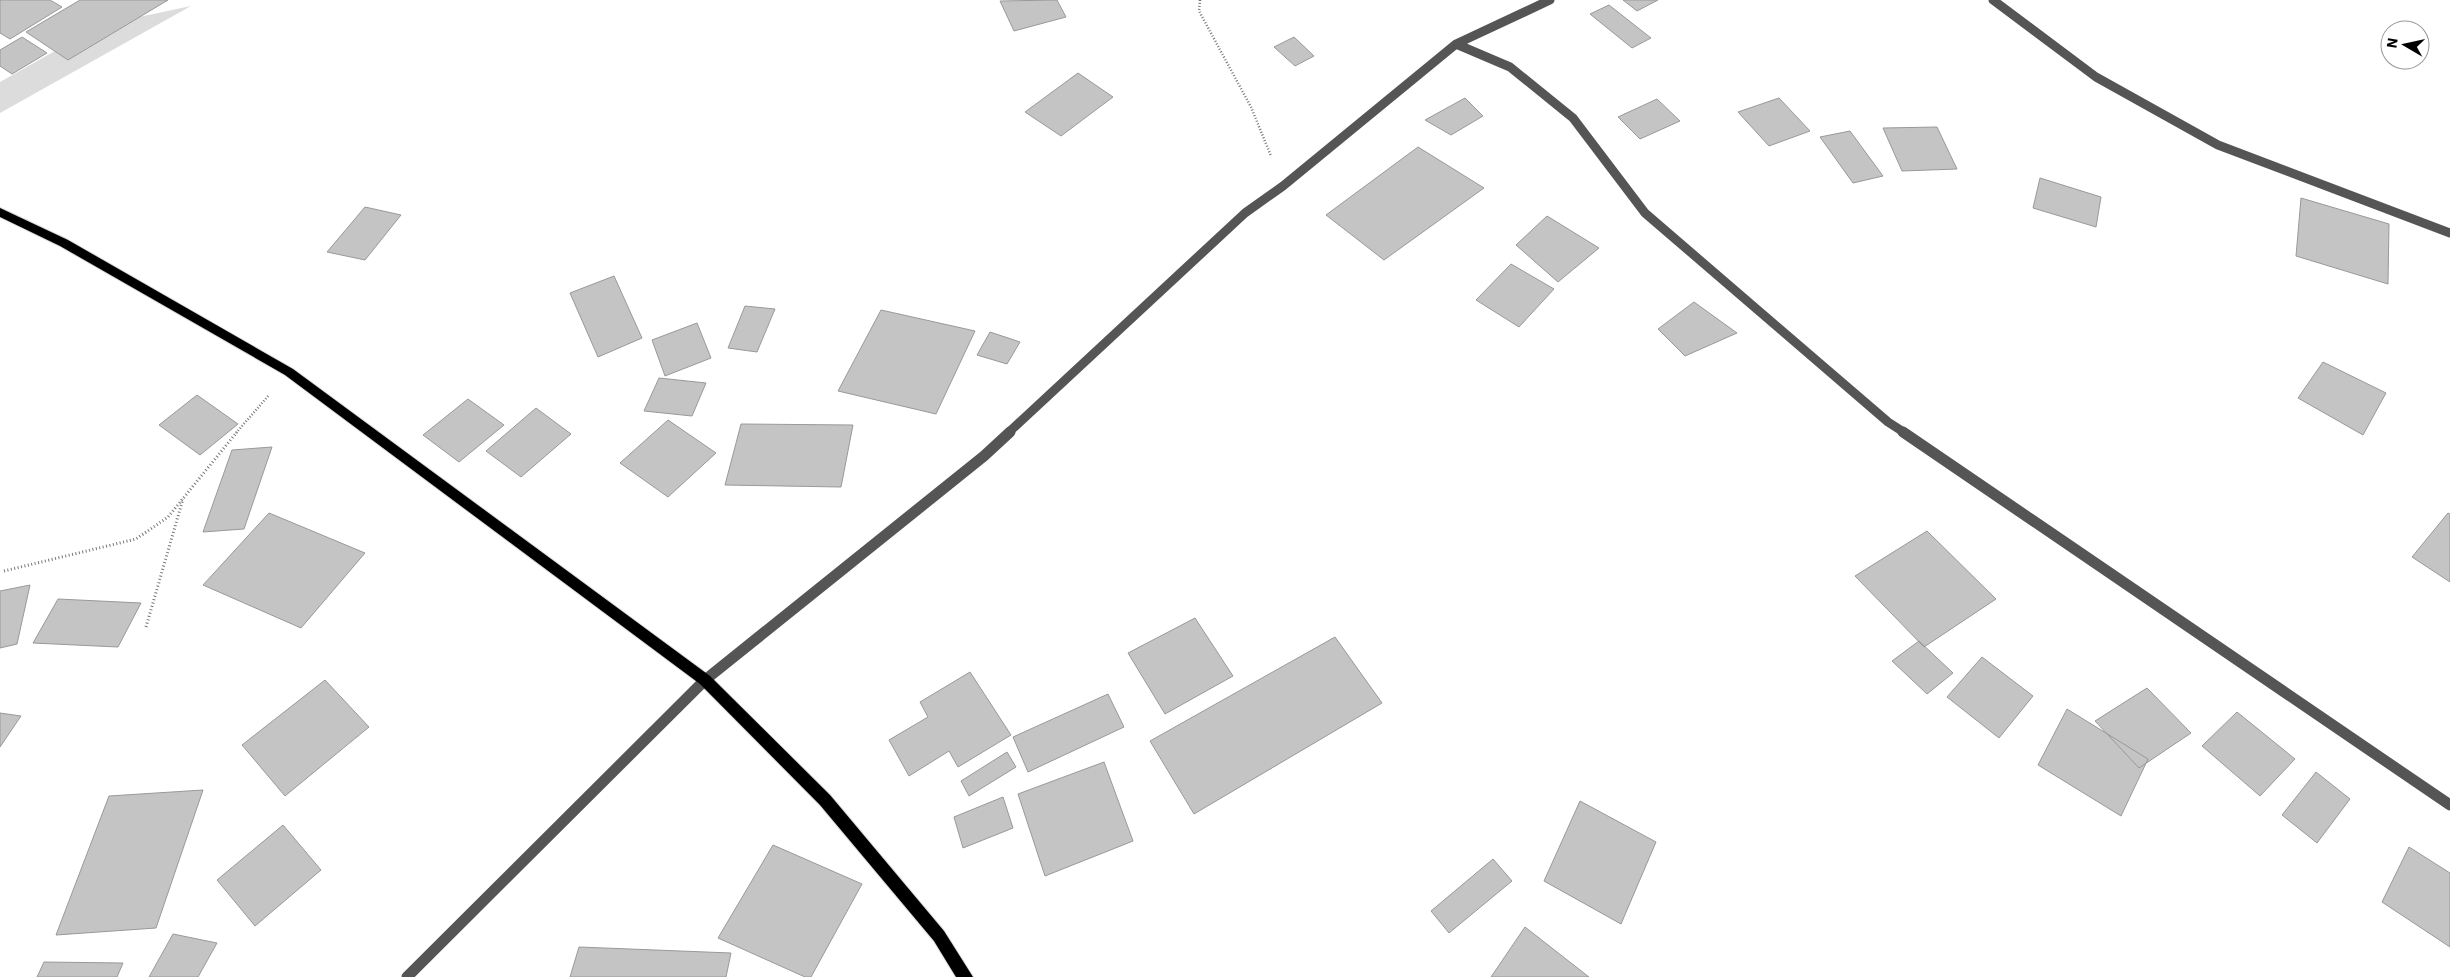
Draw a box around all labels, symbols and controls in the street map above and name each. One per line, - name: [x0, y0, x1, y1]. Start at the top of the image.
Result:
- north arrow: [2380, 20, 2430, 70]
- text: N: [2382, 37, 2402, 49]

